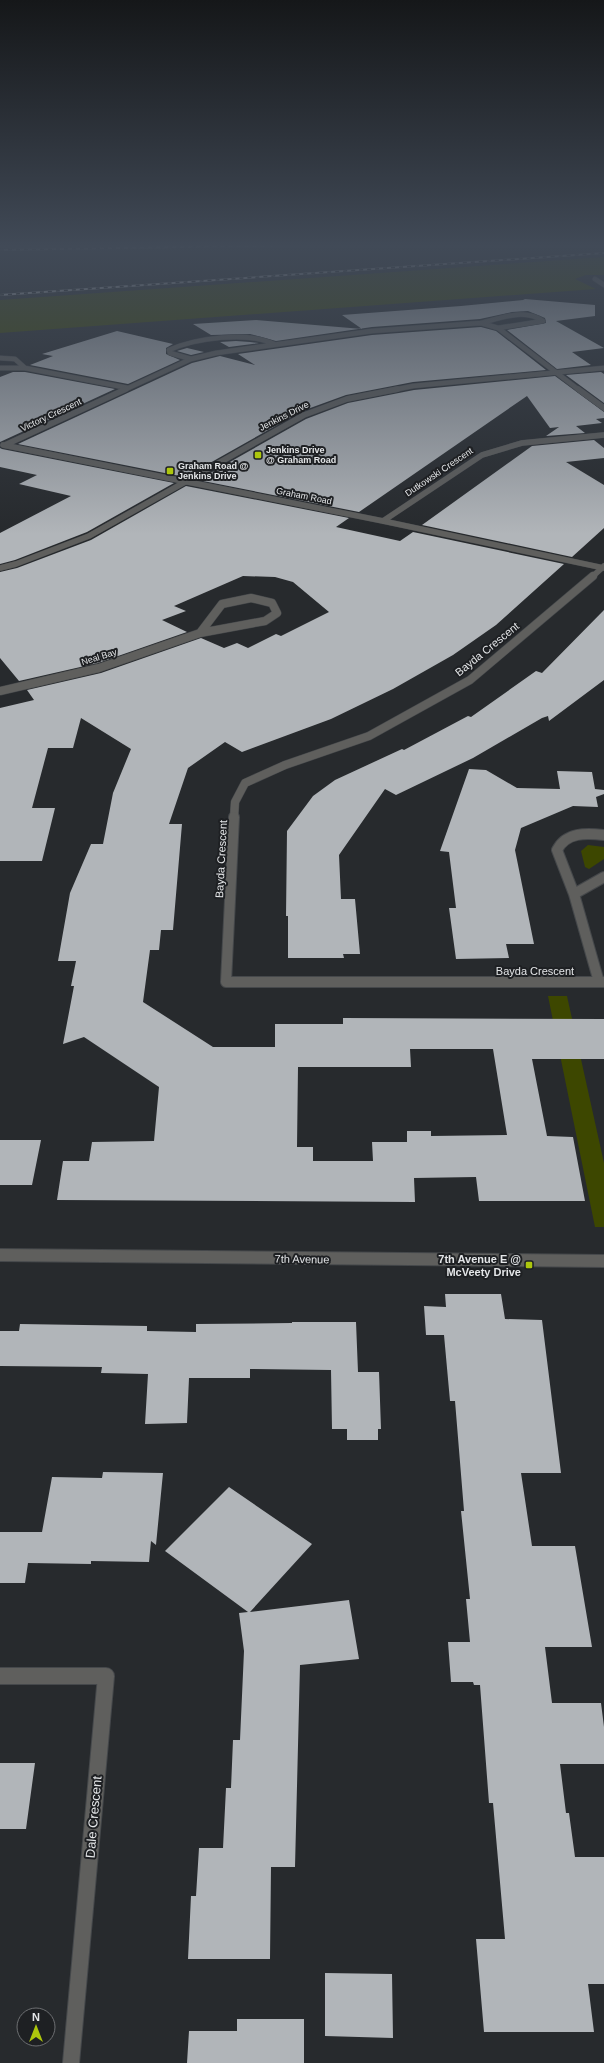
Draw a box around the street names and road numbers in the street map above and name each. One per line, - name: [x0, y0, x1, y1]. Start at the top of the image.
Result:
- street label: Victory Crescent: [19, 396, 83, 433]
- street label: Jenkins Drive: [258, 399, 310, 433]
- street label: Dutkowski Crescent: [403, 445, 475, 498]
- street label: Graham Road: [275, 486, 333, 506]
- street label: Bayda Crescent: [453, 620, 521, 678]
- street label: Neal Bay: [80, 647, 118, 667]
- street label: Bayda Crescent: [213, 820, 229, 898]
- street label: Bayda Crescent: [496, 965, 574, 977]
- street label: 7th Avenue: [274, 1253, 330, 1265]
- street label: Dale Crescent: [82, 1775, 105, 1859]

